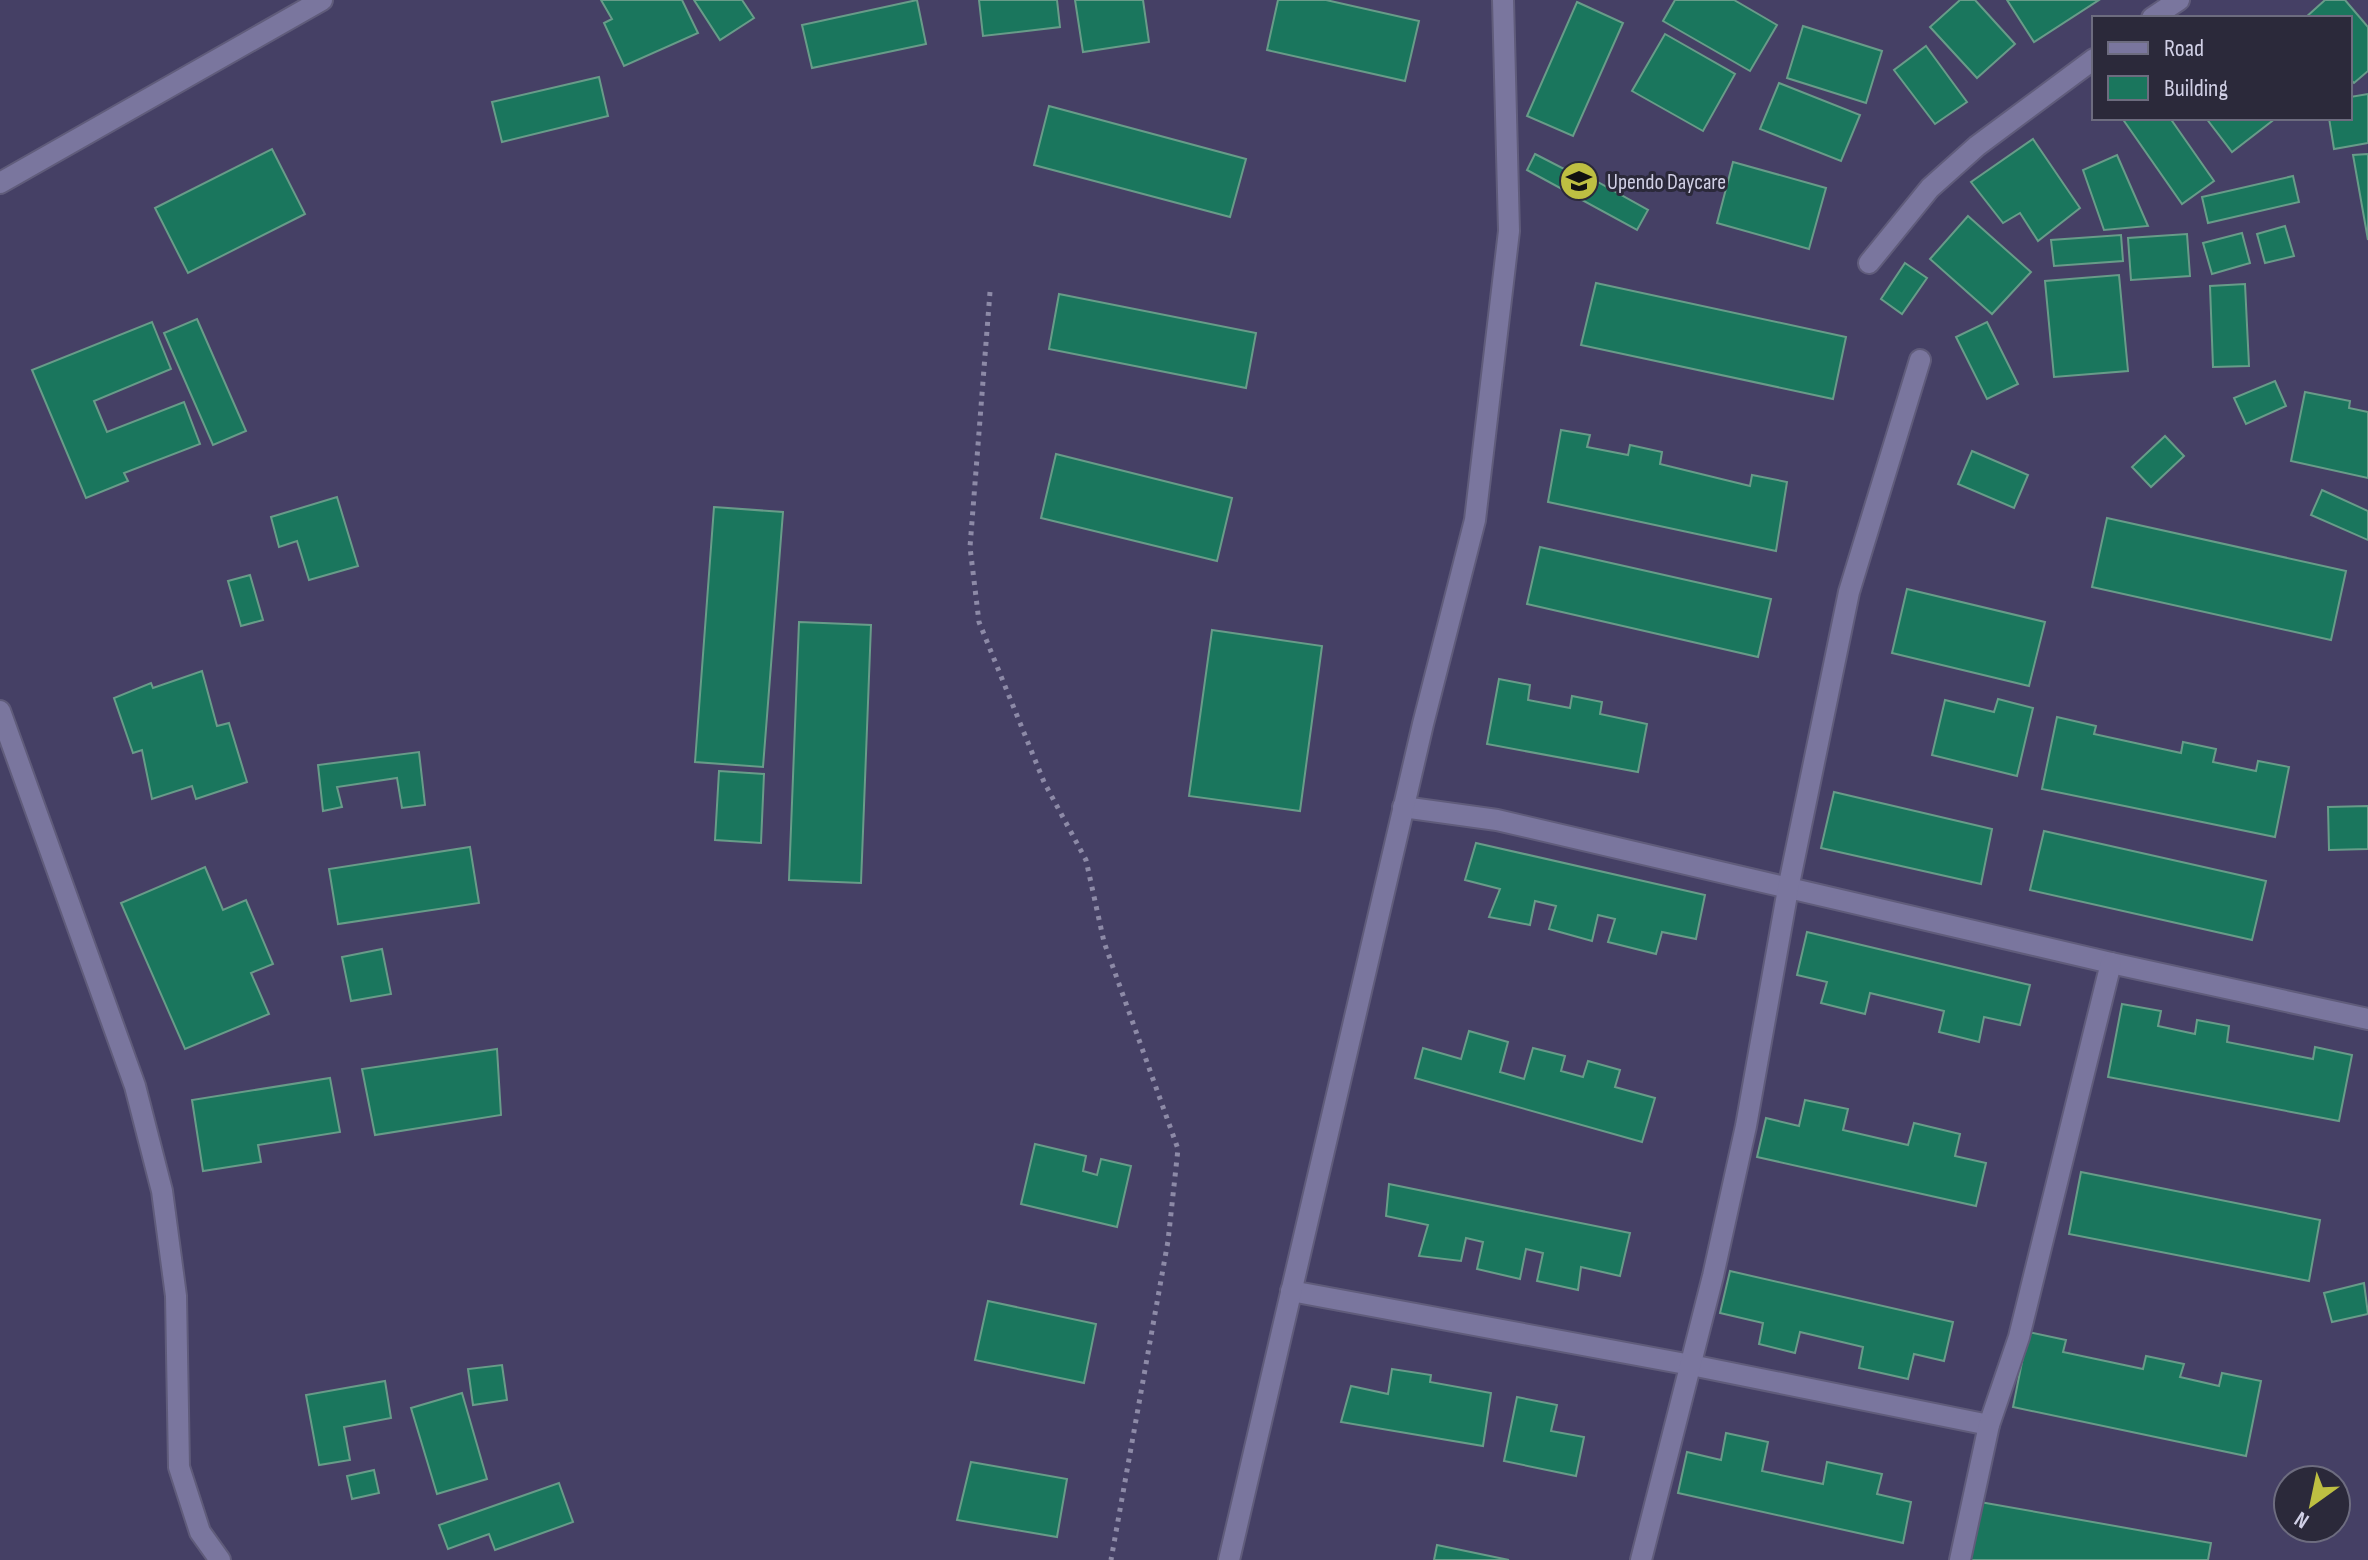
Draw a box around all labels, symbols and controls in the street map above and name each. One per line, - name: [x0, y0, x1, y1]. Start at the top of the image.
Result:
- legend: [2092, 16, 2352, 120]
- text: Road: [2164, 34, 2204, 63]
- text: Building: [2164, 74, 2228, 103]
- school or university icon: Upendo Daycare: [1558, 160, 1600, 202]
- place label: Upendo Daycare: [1607, 169, 1726, 196]
- north arrow: [2272, 1464, 2352, 1544]
- text: N: [2290, 1505, 2314, 1534]

